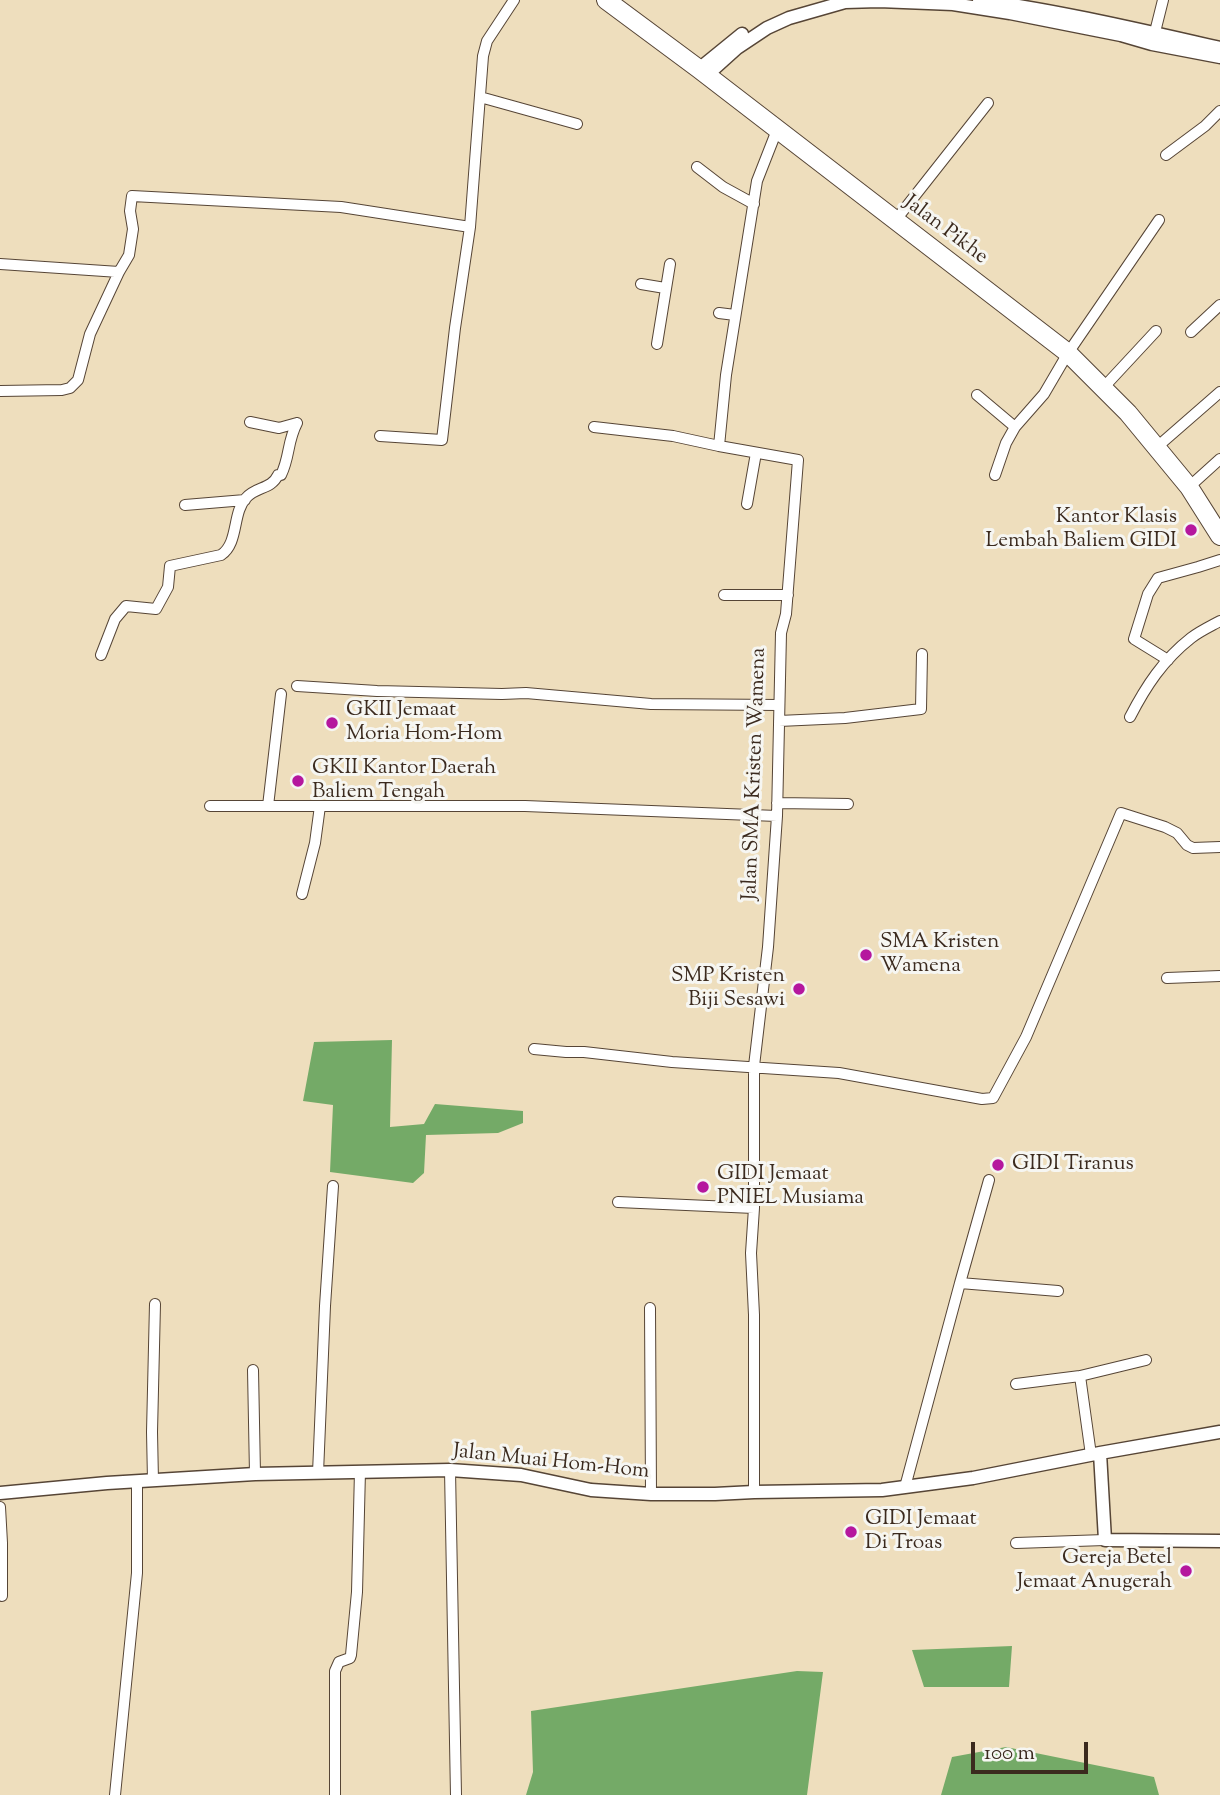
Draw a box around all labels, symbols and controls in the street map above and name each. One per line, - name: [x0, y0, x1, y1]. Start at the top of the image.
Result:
- street label: Jalan Pikhe: [898, 191, 992, 271]
- place label: Kantor Klasis Lembah Baliem GIDI: [986, 505, 1177, 555]
- marker: Kantor Klasis Lembah Baliem GIDI: [1183, 522, 1199, 538]
- street label: Jalan SMA Kristen Wamena: [739, 647, 773, 901]
- place label: GKII Jemaat Moria Hom-Hom: [346, 698, 502, 748]
- marker: GKII Jemaat Moria Hom-Hom: [324, 715, 340, 731]
- place label: GKII Kantor Daerah Baliem Tengah: [312, 756, 496, 806]
- marker: GKII Kantor Daerah Baliem Tengah: [290, 773, 306, 789]
- place label: SMA Kristen Wamena: [880, 930, 999, 980]
- marker: SMA Kristen Wamena: [858, 947, 874, 963]
- place label: SMP Kristen Biji Sesawi: [671, 964, 785, 1014]
- marker: SMP Kristen Biji Sesawi: [791, 981, 807, 997]
- place label: GIDI Tiranus: [1012, 1152, 1134, 1178]
- marker: GIDI Tiranus: [990, 1157, 1006, 1173]
- place label: GIDI Jemaat PNIEL Musiama: [717, 1162, 864, 1212]
- marker: GIDI Jemaat PNIEL Musiama: [695, 1179, 711, 1195]
- street label: Jalan Muai Hom-Hom: [452, 1440, 650, 1486]
- place label: GIDI Jemaat Di Troas: [865, 1507, 977, 1557]
- marker: GIDI Jemaat Di Troas: [843, 1524, 859, 1540]
- place label: Gereja Betel Jemaat Anugerah: [1017, 1546, 1172, 1596]
- marker: Gereja Betel Jemaat Anugerah: [1178, 1563, 1194, 1579]
- scale bar: [975, 1728, 1092, 1772]
- text: 100 m: [984, 1739, 1035, 1769]

